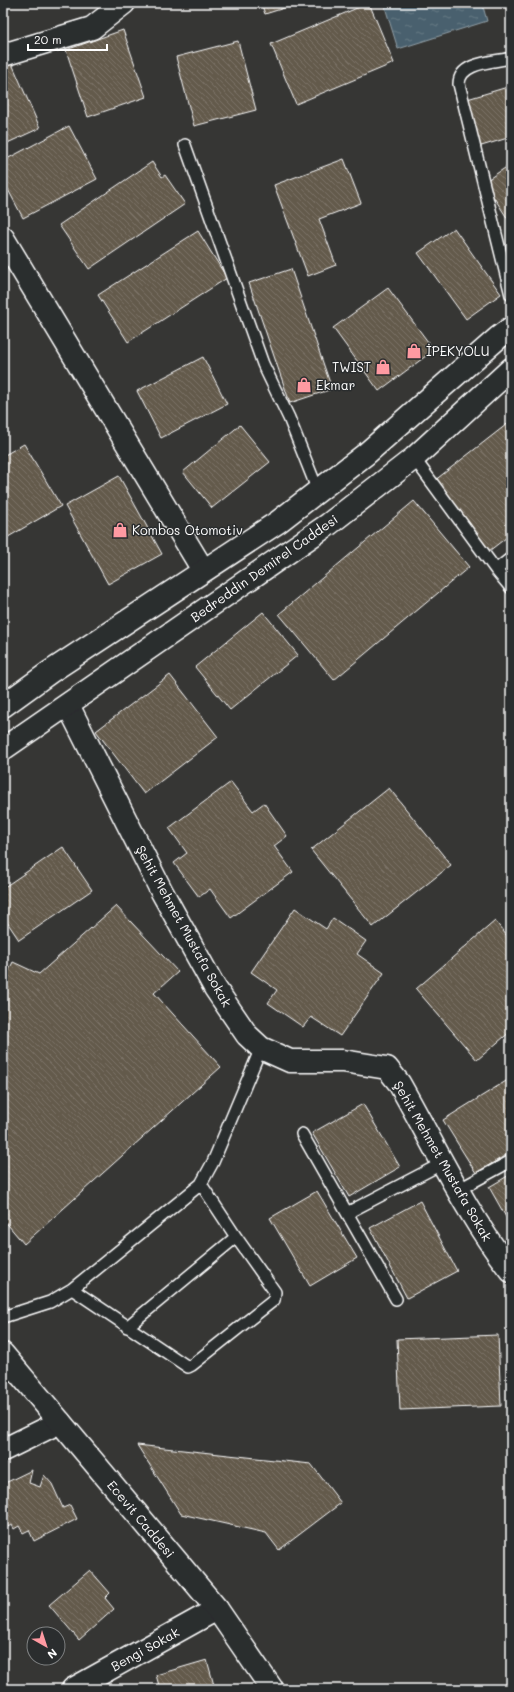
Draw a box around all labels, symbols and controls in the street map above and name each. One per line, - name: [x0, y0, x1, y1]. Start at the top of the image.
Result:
- scale bar: [28, 26, 107, 52]
- text: 20 m: [34, 31, 62, 47]
- shop icon: İPEKYOLU: [405, 342, 423, 360]
- place label: İPEKYOLU: [426, 342, 489, 359]
- place label: TWIST: [332, 358, 371, 375]
- shop icon: TWIST: [374, 358, 392, 376]
- shop icon: Ekmar: [295, 376, 313, 394]
- place label: Ekmar: [316, 376, 355, 393]
- street label: Bedreddin Demirel Caddesi: [187, 510, 341, 625]
- shop icon: Kombos Otomotiv: [111, 521, 129, 539]
- place label: Kombos Otomotiv: [132, 521, 243, 538]
- street label: Şehit Mehmet Mustafa Sokak: [133, 842, 236, 1010]
- street label: Şehit Mehmet Mustafa Sokak: [390, 1077, 496, 1244]
- street label: Ecevit Caddesi: [104, 1476, 179, 1561]
- street label: Bengi Sokak: [107, 1623, 182, 1674]
- north arrow: [26, 1626, 66, 1666]
- text: N: [45, 1646, 61, 1663]

